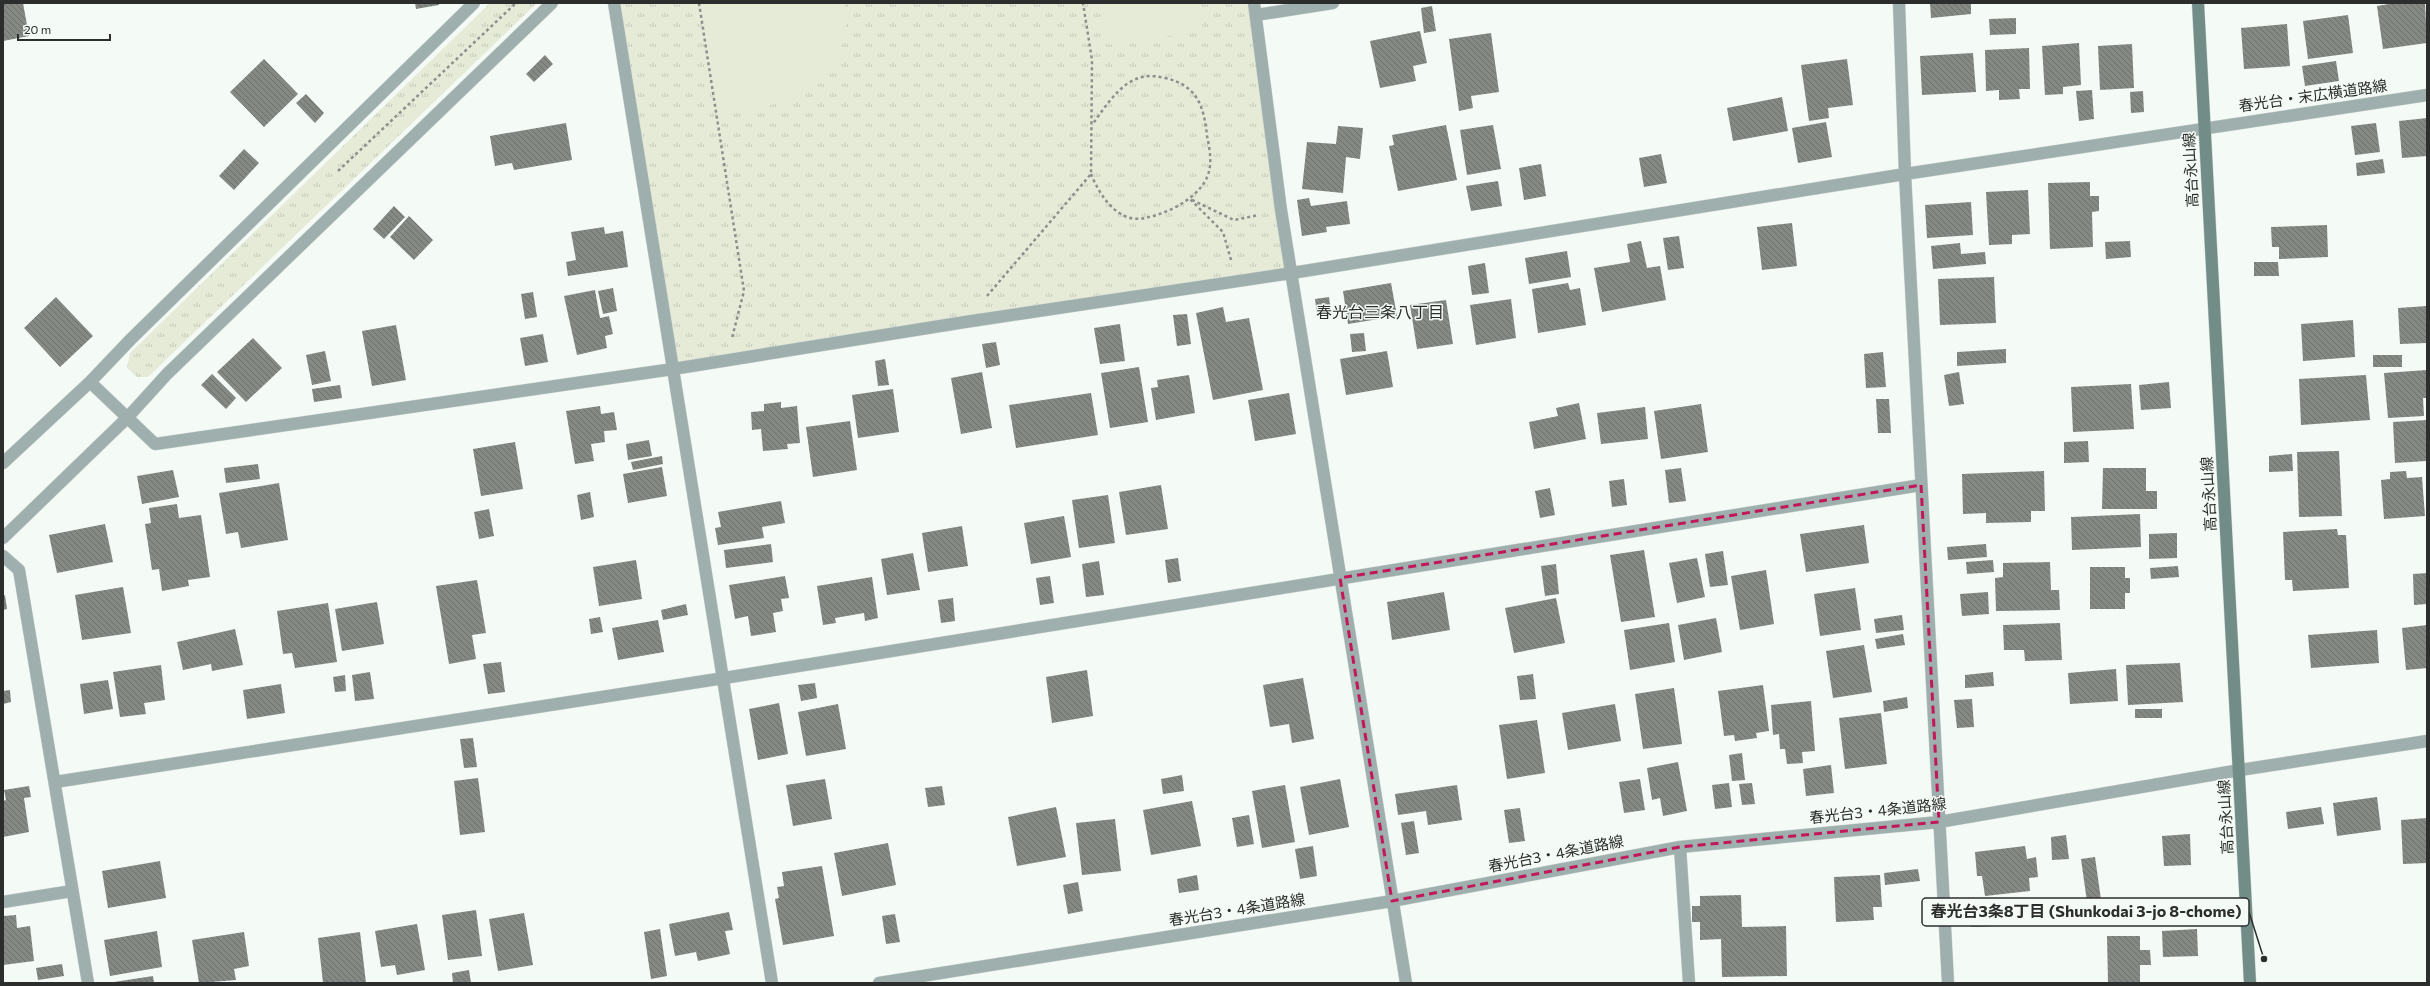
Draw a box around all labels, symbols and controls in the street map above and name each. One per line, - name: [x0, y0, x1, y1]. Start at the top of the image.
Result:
- scale bar: [18, 16, 110, 42]
- text: 20 m: [24, 22, 51, 36]
- street label: 春光台・末広横道路線: [2237, 76, 2388, 114]
- street label: 高台永山線: [2179, 132, 2201, 208]
- district label: 春光台三条八丁目: [1316, 302, 1444, 321]
- street label: 高台永山線: [2197, 456, 2219, 532]
- street label: 高台永山線: [2214, 779, 2236, 855]
- street label: 春光台3・4条道路線: [1809, 794, 1947, 826]
- street label: 春光台3・4条道路線: [1487, 831, 1625, 875]
- street label: 春光台3・4条道路線: [1168, 889, 1306, 929]
- callout: 春光台3条8丁目 (Shunkodai 3-jo 8-chome): [1922, 898, 2249, 926]
- text: 春光台3条8丁目 (Shunkodai 3-jo 8-chome): [1930, 901, 2242, 920]

